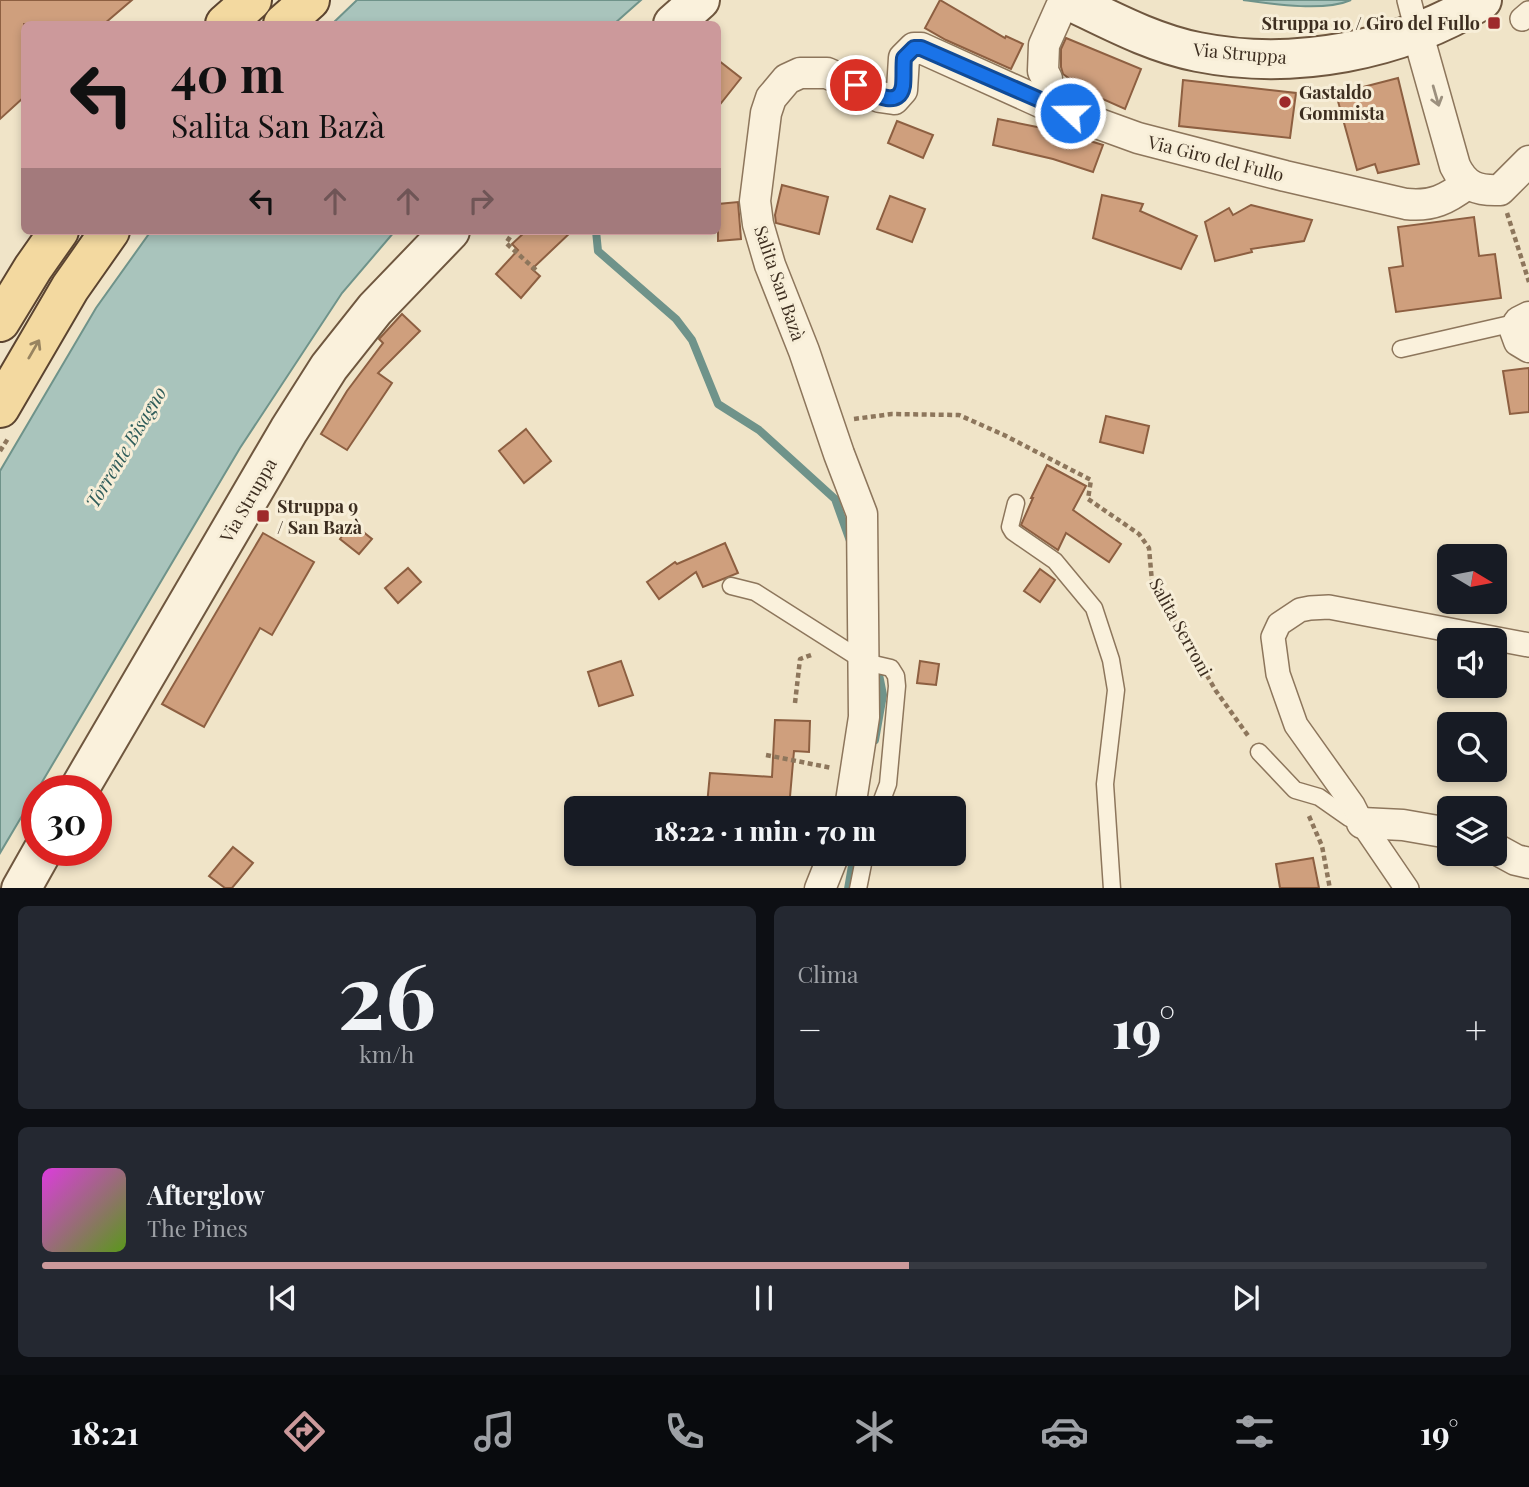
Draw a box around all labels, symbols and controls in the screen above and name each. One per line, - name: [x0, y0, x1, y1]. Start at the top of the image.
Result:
- place label: Struppa 10 / Giro del Fullo: [1261, 11, 1480, 35]
- marker: Struppa 10 / Giro del Fullo: [1486, 15, 1502, 31]
- street label: Via Struppa: [1191, 37, 1288, 69]
- text: 40 m: [171, 40, 284, 105]
- icon: left: [56, 49, 147, 140]
- pin: [826, 55, 886, 115]
- icon: arrive: [837, 66, 875, 104]
- position arrow: [1033, 76, 1107, 150]
- place label: Gastaldo Gommista: [1299, 80, 1385, 125]
- one-way arrow: [1430, 85, 1443, 107]
- marker: Gastaldo Gommista: [1277, 94, 1293, 110]
- text: Salita San Bazà: [171, 103, 385, 146]
- street label: Via Giro del Fullo: [1145, 129, 1287, 187]
- icon: left: [243, 182, 281, 220]
- icon: ahead: [316, 182, 354, 220]
- icon: ahead: [389, 182, 427, 220]
- icon: right: [462, 182, 500, 220]
- street label: Salita San Bazà: [749, 222, 811, 344]
- one-way arrow: [28, 339, 42, 359]
- water label: Torrente Bisagno: [78, 381, 172, 513]
- street label: Via Struppa: [214, 453, 282, 547]
- place label: Struppa 9 / San Bazà: [277, 494, 363, 539]
- marker: Struppa 9 / San Bazà: [255, 508, 271, 524]
- north arrow: [1437, 544, 1507, 614]
- map controls: [1437, 544, 1507, 866]
- street label: Salita Serroni: [1144, 573, 1218, 681]
- button: sound: [1437, 628, 1507, 698]
- button: search: [1437, 712, 1507, 782]
- speed limit sign: 30: [21, 775, 112, 866]
- button: layers: [1437, 796, 1507, 866]
- text: 18:22 · 1 min · 70 m: [654, 813, 876, 848]
- text: 26: [337, 932, 436, 1053]
- text: Clima: [798, 958, 859, 989]
- text: 19°: [1112, 993, 1175, 1062]
- text: −: [798, 1003, 822, 1054]
- text: +: [1465, 1003, 1487, 1054]
- text: km/h: [359, 1038, 414, 1069]
- text: Afterglow: [147, 1177, 265, 1212]
- text: The Pines: [147, 1212, 248, 1243]
- icon: previous: [264, 1279, 302, 1317]
- icon: pause: [745, 1279, 783, 1317]
- icon: next: [1227, 1279, 1265, 1317]
- icon: directions: [280, 1407, 329, 1456]
- icon: music: [470, 1407, 519, 1456]
- icon: phone: [660, 1407, 709, 1456]
- icon: climate: [850, 1407, 899, 1456]
- icon: car: [1040, 1407, 1089, 1456]
- icon: filters: [1230, 1407, 1279, 1456]
- text: 18:21: [70, 1410, 139, 1453]
- text: 19°: [1420, 1410, 1458, 1453]

